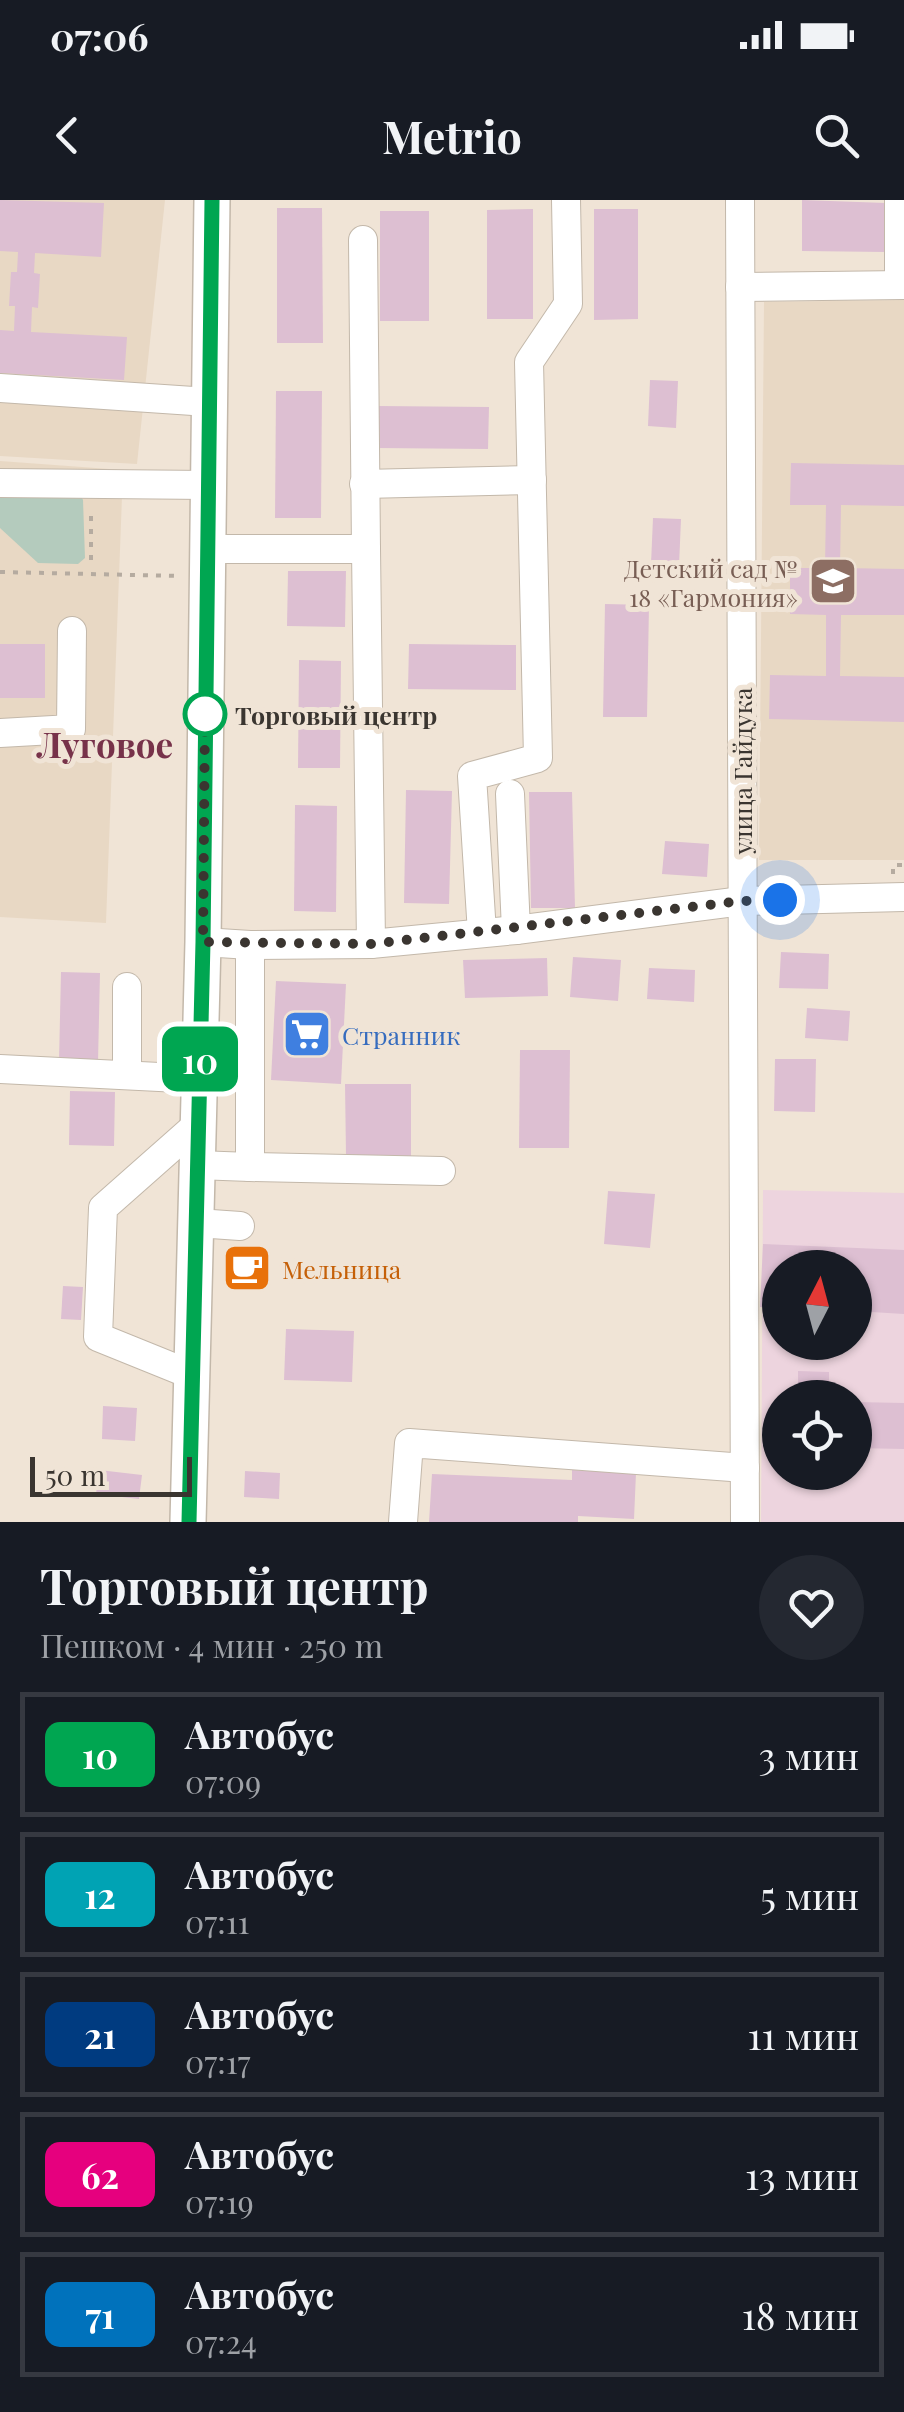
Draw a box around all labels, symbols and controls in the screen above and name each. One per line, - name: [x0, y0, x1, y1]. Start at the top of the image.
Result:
- text: 07:06: [50, 10, 149, 61]
- text: Metrio: [382, 105, 522, 165]
- icon: back: [40, 108, 95, 163]
- icon: search: [809, 108, 864, 163]
- place label: Детский сад № 18 «Гармония»: [624, 551, 798, 613]
- school or university icon: Детский сад № 18 «Гармония»: [807, 555, 859, 607]
- street label: улица Гайдука: [725, 687, 758, 855]
- marker: Торговый центр: [184, 693, 226, 735]
- place label: Торговый центр: [235, 698, 437, 731]
- district label: Луговое: [36, 720, 173, 767]
- your location: [755, 875, 805, 925]
- supermarket icon: Странник: [281, 1008, 333, 1060]
- place label: Странник: [342, 1018, 461, 1051]
- line badge: 10: [155, 1026, 245, 1092]
- text: 10: [182, 1036, 218, 1083]
- cafe icon: Мельница: [221, 1242, 273, 1294]
- north arrow: [762, 1250, 872, 1360]
- map controls: [762, 1250, 872, 1490]
- place label: Мельница: [282, 1252, 402, 1285]
- button: locate: [762, 1380, 872, 1490]
- scale bar: [30, 1452, 192, 1496]
- text: 50 m: [45, 1456, 105, 1493]
- text: Торговый центр: [40, 1553, 428, 1617]
- button: heart: [759, 1555, 864, 1660]
- text: Пешком · 4 мин · 250 m: [40, 1623, 383, 1666]
- text: Автобус: [185, 1708, 334, 1759]
- text: 3 мин: [758, 1729, 859, 1780]
- text: 10: [82, 1731, 118, 1778]
- text: 07:09: [185, 1759, 261, 1802]
- text: Автобус: [185, 1848, 334, 1899]
- text: 5 мин: [760, 1869, 859, 1920]
- text: 12: [84, 1871, 116, 1918]
- text: 07:11: [185, 1899, 249, 1942]
- text: Автобус: [185, 1988, 334, 2039]
- text: 11 мин: [747, 2009, 859, 2060]
- text: 21: [84, 2011, 116, 2058]
- text: 07:17: [185, 2039, 251, 2082]
- text: Автобус: [185, 2128, 334, 2179]
- text: 13 мин: [745, 2149, 859, 2200]
- text: 62: [81, 2151, 119, 2198]
- text: 07:19: [185, 2179, 254, 2222]
- text: Автобус: [185, 2268, 334, 2319]
- text: 18 мин: [742, 2289, 859, 2340]
- text: 71: [85, 2291, 115, 2338]
- text: 07:24: [185, 2319, 257, 2362]

